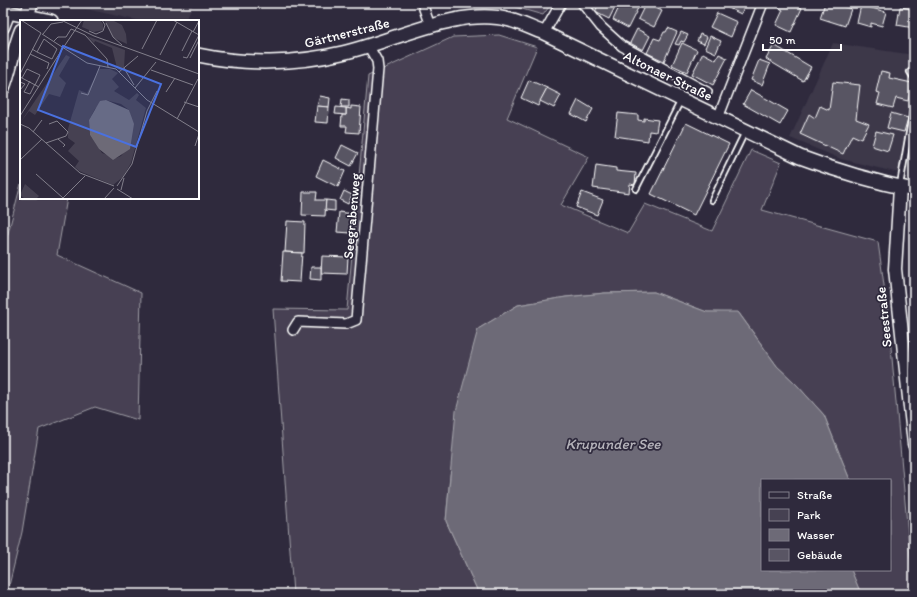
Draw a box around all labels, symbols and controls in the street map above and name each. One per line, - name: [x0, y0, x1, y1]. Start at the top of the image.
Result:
- street label: Gärtnerstraße: [303, 14, 392, 52]
- inset map: [20, 20, 199, 199]
- scale bar: [763, 26, 841, 52]
- text: 50 m: [769, 33, 795, 47]
- street label: Altonaer Straße: [621, 47, 716, 105]
- street label: Seegrabenweg: [340, 172, 364, 260]
- street label: Seestraße: [872, 286, 896, 348]
- water label: Krupunder See: [565, 435, 661, 453]
- legend: [761, 479, 891, 571]
- text: Straße: [797, 488, 832, 502]
- text: Park: [797, 508, 821, 522]
- text: Wasser: [797, 528, 834, 542]
- text: Gebäude: [797, 548, 842, 562]

